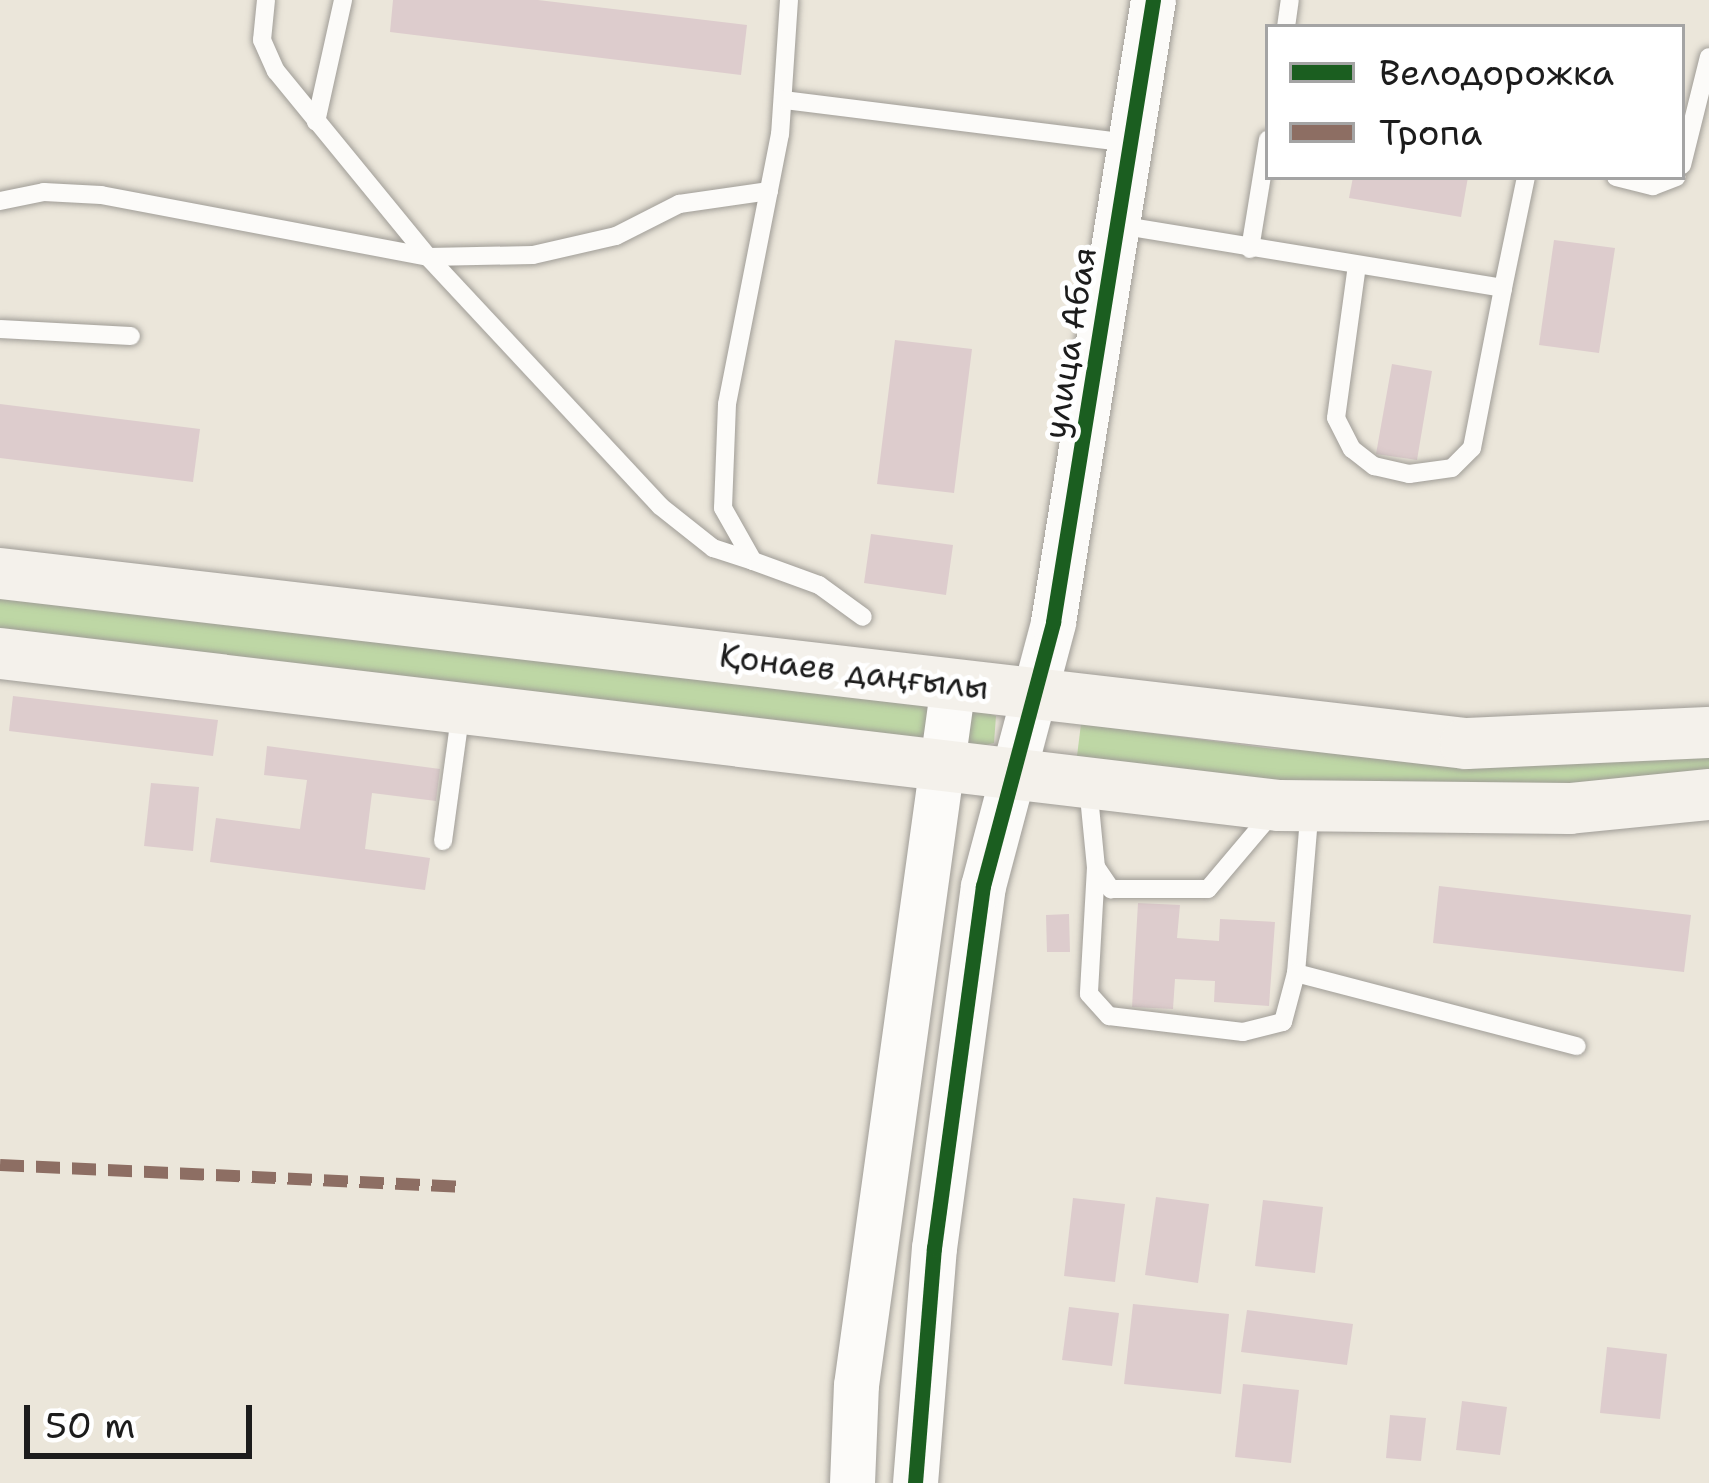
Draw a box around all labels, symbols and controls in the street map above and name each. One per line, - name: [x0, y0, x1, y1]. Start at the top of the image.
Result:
- legend: [1265, 24, 1685, 180]
- text: Велодорожка: [1379, 48, 1614, 97]
- text: Тропа: [1379, 108, 1482, 157]
- street label: улица Абая: [1035, 244, 1105, 442]
- street label: Қонаев даңғылы: [717, 636, 991, 708]
- scale bar: [30, 1381, 258, 1455]
- text: 50 m: [45, 1401, 135, 1450]

